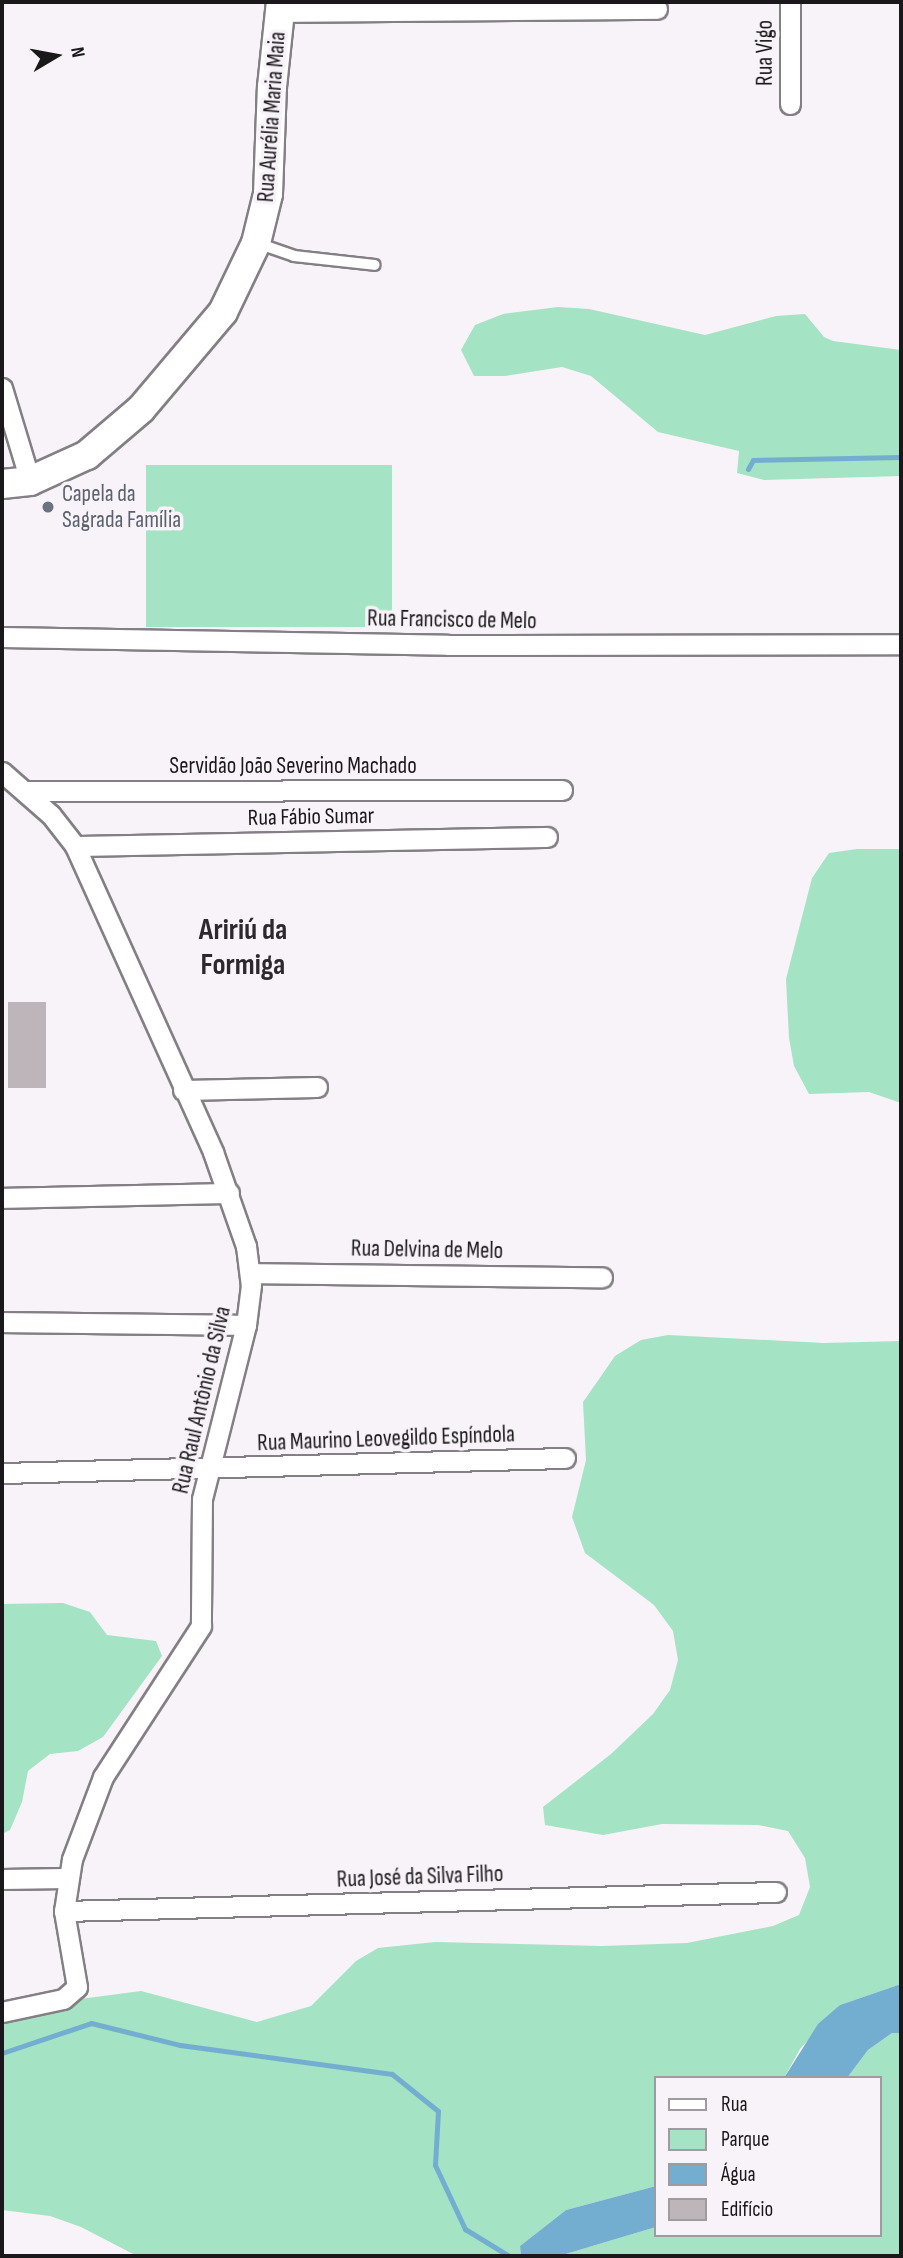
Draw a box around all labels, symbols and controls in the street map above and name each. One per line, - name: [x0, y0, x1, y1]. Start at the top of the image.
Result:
- street label: Rua Vigo: [751, 20, 779, 86]
- north arrow: [21, 21, 91, 91]
- street label: Rua Aurélia Maria Maia: [252, 31, 292, 203]
- text: N: [65, 45, 89, 59]
- place label: Capela da Sagrada Família: [62, 480, 181, 534]
- marker: Capela da Sagrada Família: [40, 499, 56, 515]
- street label: Rua Francisco de Melo: [367, 605, 537, 635]
- street label: Servidão João Severino Machado: [169, 752, 417, 780]
- street label: Rua Fábio Sumar: [247, 802, 375, 832]
- district label: Aririú da Formiga: [199, 912, 287, 982]
- street label: Rua Delvina de Melo: [351, 1235, 503, 1265]
- street label: Rua Raul Antônio da Silva: [167, 1304, 237, 1496]
- street label: Rua Maurino Leovegildo Espíndola: [257, 1421, 515, 1457]
- street label: Rua José da Silva Filho: [336, 1860, 504, 1894]
- legend: [654, 2076, 882, 2237]
- text: Rua: [721, 2092, 748, 2117]
- text: Parque: [721, 2127, 769, 2152]
- text: Água: [721, 2162, 756, 2187]
- text: Edifício: [721, 2197, 773, 2222]

